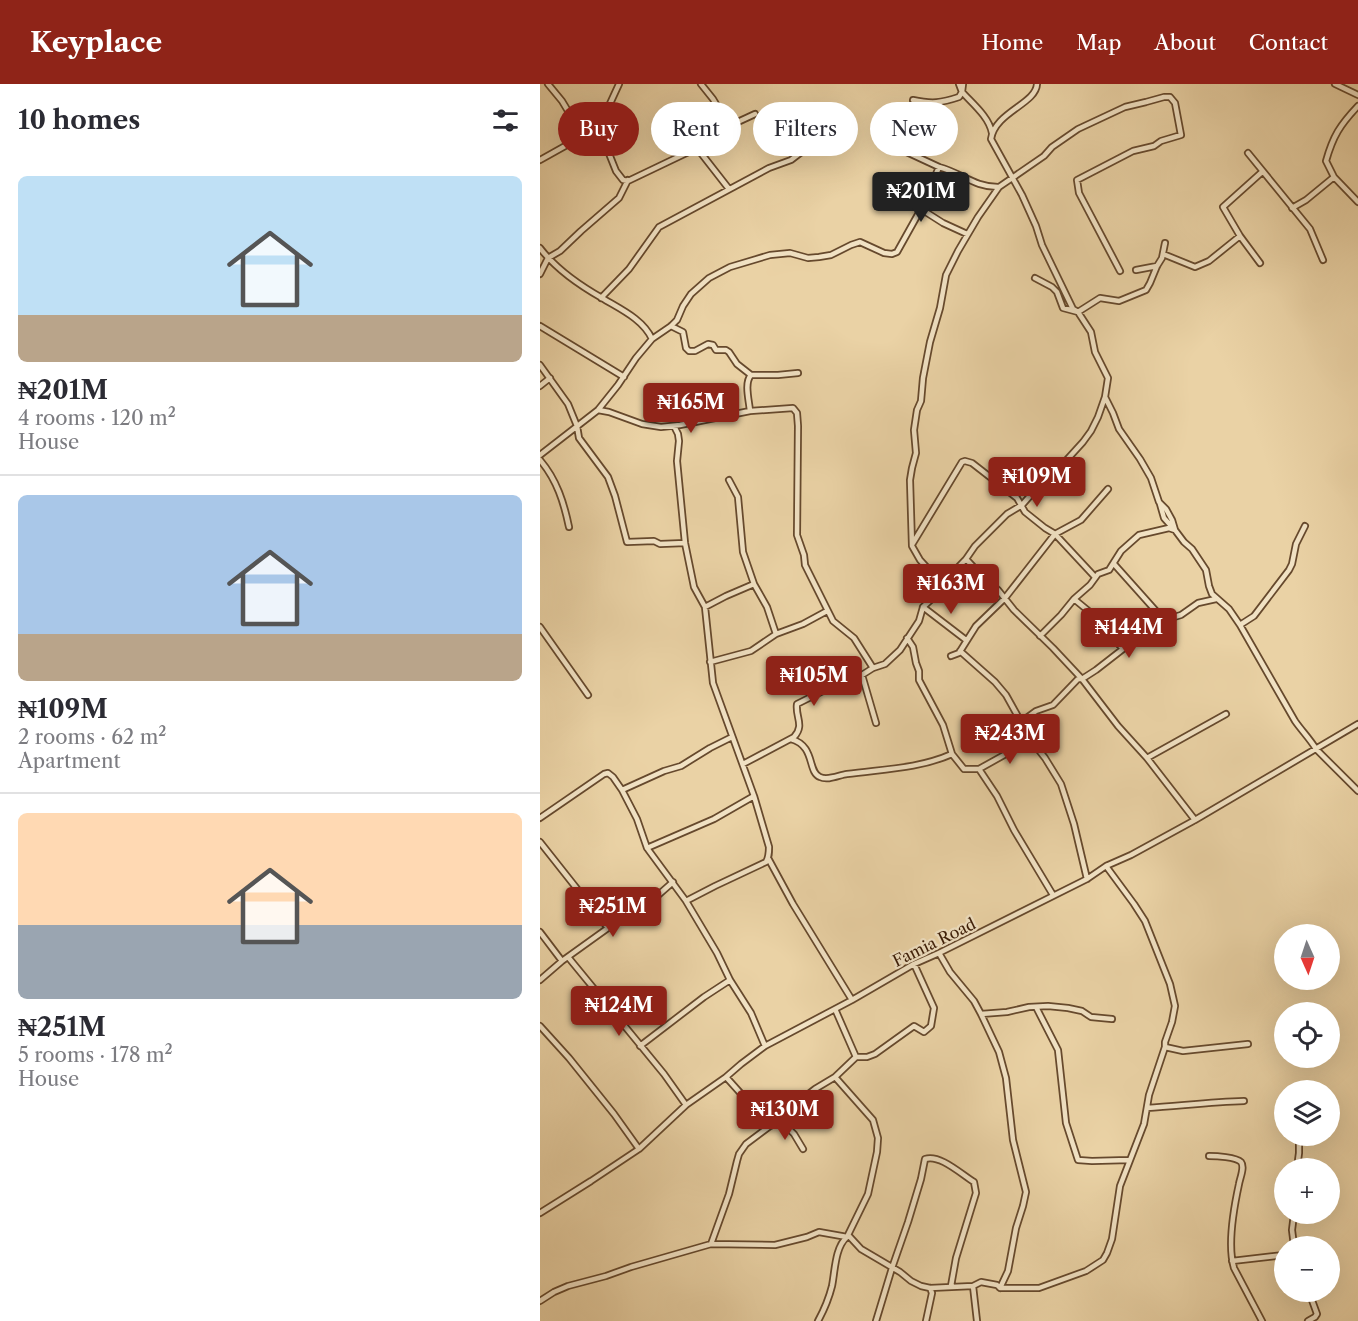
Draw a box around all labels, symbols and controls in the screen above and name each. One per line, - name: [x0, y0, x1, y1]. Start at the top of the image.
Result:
- text: Keyplace: [30, 25, 162, 59]
- text: Home: [982, 30, 1043, 55]
- text: Map: [1076, 30, 1121, 55]
- text: About: [1154, 30, 1216, 55]
- text: Contact: [1249, 30, 1328, 55]
- chip: Buy: [558, 102, 639, 156]
- chip: Rent: [651, 102, 741, 156]
- chip: Filters: [753, 102, 858, 156]
- chip: New: [870, 102, 958, 156]
- text: 10 homes: [18, 104, 140, 136]
- icon: filters: [489, 104, 522, 137]
- pin: ₦201M: [879, 172, 963, 223]
- text: ₦201M: [886, 179, 956, 203]
- icon: home: [216, 215, 324, 323]
- text: ₦201M: [18, 374, 108, 406]
- pin: ₦165M: [649, 383, 733, 434]
- text: ₦165M: [657, 390, 725, 414]
- text: 4 rooms · 120 m²: [18, 406, 176, 430]
- text: House: [18, 430, 79, 454]
- pin: ₦109M: [995, 457, 1079, 508]
- text: ₦109M: [1002, 464, 1072, 488]
- icon: home: [216, 534, 324, 642]
- pin: ₦163M: [909, 564, 993, 615]
- text: ₦163M: [917, 571, 985, 595]
- pin: ₦144M: [1087, 608, 1171, 659]
- text: ₦144M: [1095, 615, 1163, 639]
- pin: ₦105M: [772, 656, 856, 707]
- text: ₦105M: [780, 663, 848, 687]
- text: ₦109M: [18, 693, 108, 725]
- pin: ₦243M: [968, 714, 1052, 765]
- text: ₦243M: [975, 721, 1045, 745]
- text: 2 rooms · 62 m²: [18, 725, 166, 749]
- text: Apartment: [18, 749, 121, 773]
- icon: home: [216, 852, 324, 960]
- pin: ₦251M: [571, 887, 655, 938]
- text: ₦251M: [579, 894, 647, 918]
- street label: Famia Road: [889, 913, 979, 971]
- north arrow: [1274, 924, 1340, 990]
- map controls: [1274, 924, 1340, 1302]
- pin: ₦124M: [577, 986, 661, 1037]
- text: ₦124M: [585, 993, 653, 1017]
- button: locate: [1274, 1002, 1340, 1068]
- text: ₦251M: [18, 1011, 106, 1043]
- text: 5 rooms · 178 m²: [18, 1043, 173, 1067]
- text: House: [18, 1067, 79, 1091]
- button: layers: [1274, 1080, 1340, 1146]
- pin: ₦130M: [743, 1090, 827, 1141]
- text: ₦130M: [751, 1097, 819, 1121]
- button: +: [1274, 1158, 1340, 1224]
- button: −: [1274, 1236, 1340, 1302]

